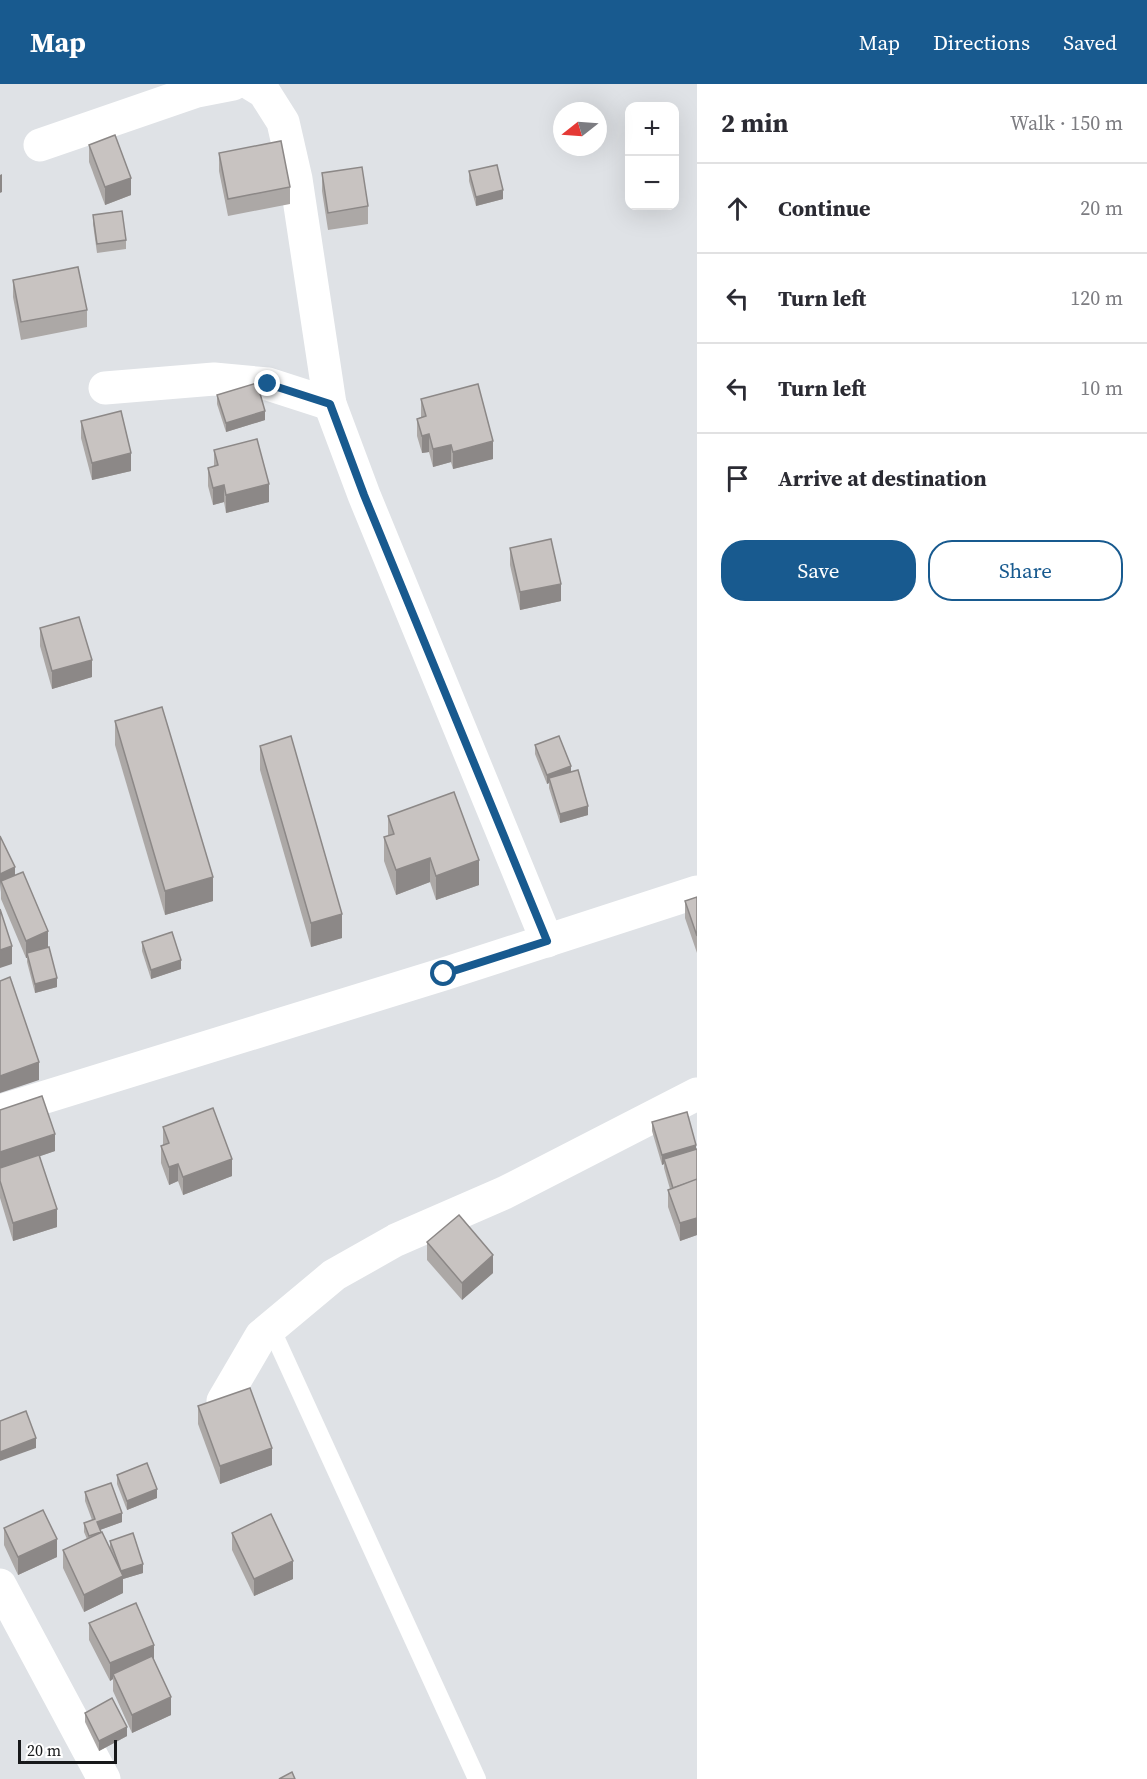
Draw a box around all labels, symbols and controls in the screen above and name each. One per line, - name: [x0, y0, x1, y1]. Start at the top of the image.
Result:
- text: Map: [30, 23, 86, 61]
- text: Map: [859, 28, 900, 57]
- text: Directions: [933, 28, 1030, 57]
- text: Saved: [1063, 28, 1117, 57]
- north arrow: [553, 102, 607, 156]
- map controls: [625, 102, 679, 210]
- button: +: [625, 102, 679, 156]
- text: 2 min: [721, 105, 788, 141]
- text: Walk · 150 m: [1010, 109, 1123, 137]
- button: −: [625, 156, 679, 210]
- icon: ahead: [721, 192, 754, 225]
- text: Continue: [778, 193, 871, 223]
- text: 20 m: [1080, 194, 1123, 222]
- icon: left: [721, 282, 754, 315]
- text: Turn left: [778, 283, 866, 313]
- text: 120 m: [1070, 284, 1123, 312]
- route end: [254, 370, 280, 396]
- icon: left: [721, 372, 754, 405]
- text: Turn left: [778, 373, 866, 403]
- text: 10 m: [1080, 374, 1123, 402]
- icon: arrive: [721, 462, 754, 495]
- text: Arrive at destination: [778, 463, 987, 493]
- button: Save: [721, 540, 916, 601]
- button: Share: [928, 540, 1123, 601]
- route start: [430, 960, 456, 986]
- scale bar: [18, 1737, 117, 1764]
- text: 20 m: [27, 1739, 61, 1761]

